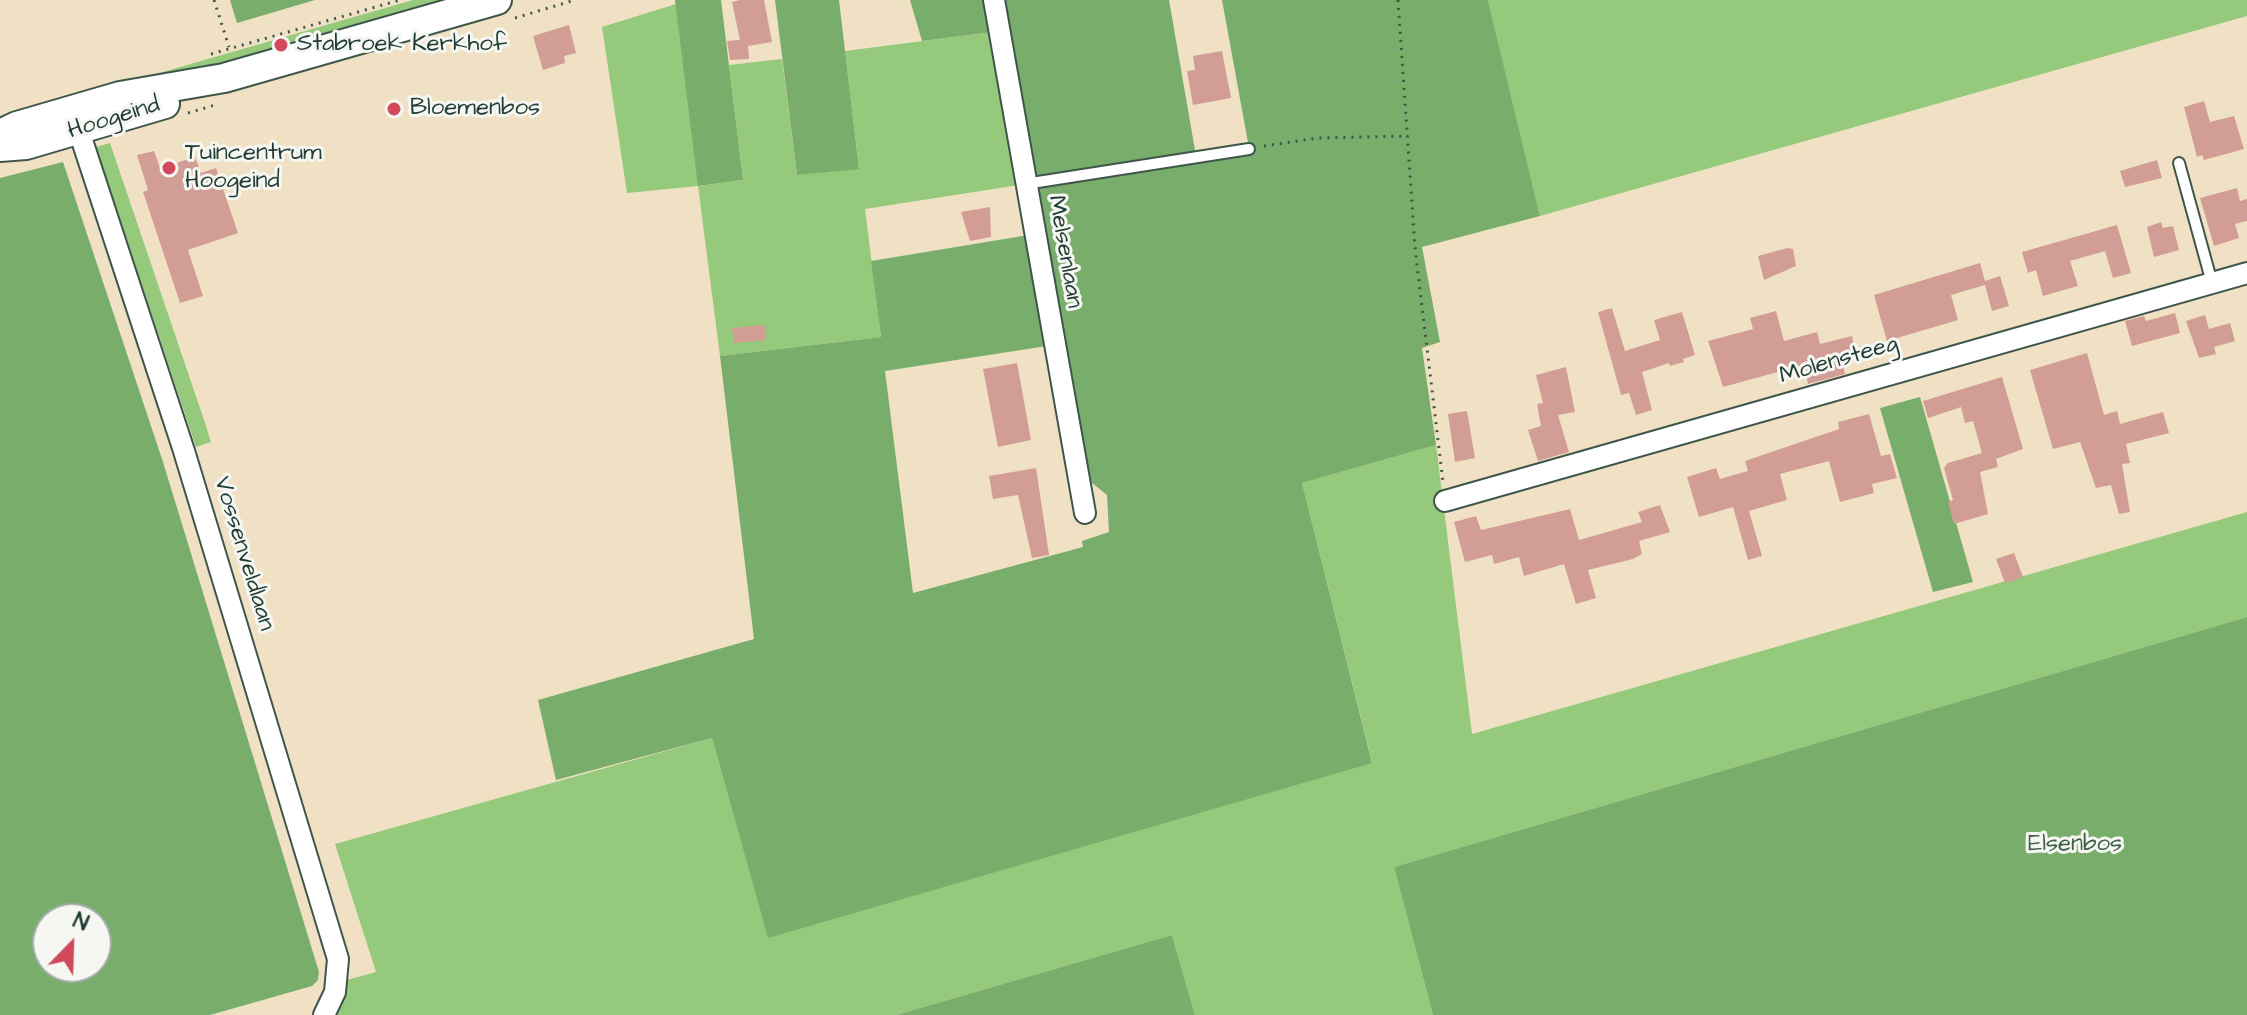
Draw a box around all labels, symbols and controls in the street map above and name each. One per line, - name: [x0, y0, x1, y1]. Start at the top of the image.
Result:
- place label: Stabroek Kerkhof: [297, 31, 507, 59]
- marker: Stabroek Kerkhof: [272, 36, 290, 54]
- street label: Hoogeind: [64, 91, 164, 147]
- place label: Bloemenbos: [410, 95, 540, 123]
- marker: Bloemenbos: [385, 100, 403, 118]
- place label: Tuincentrum Hoogeind: [185, 140, 322, 196]
- marker: Tuincentrum Hoogeind: [160, 159, 178, 177]
- street label: Melsenlaan: [1040, 193, 1088, 311]
- street label: Molensteeg: [1776, 330, 1902, 392]
- street label: Vossenveldlaan: [206, 474, 280, 634]
- park label: Elsenbos: [2028, 831, 2122, 859]
- north arrow: [32, 903, 112, 983]
- text: N: [68, 905, 93, 939]

